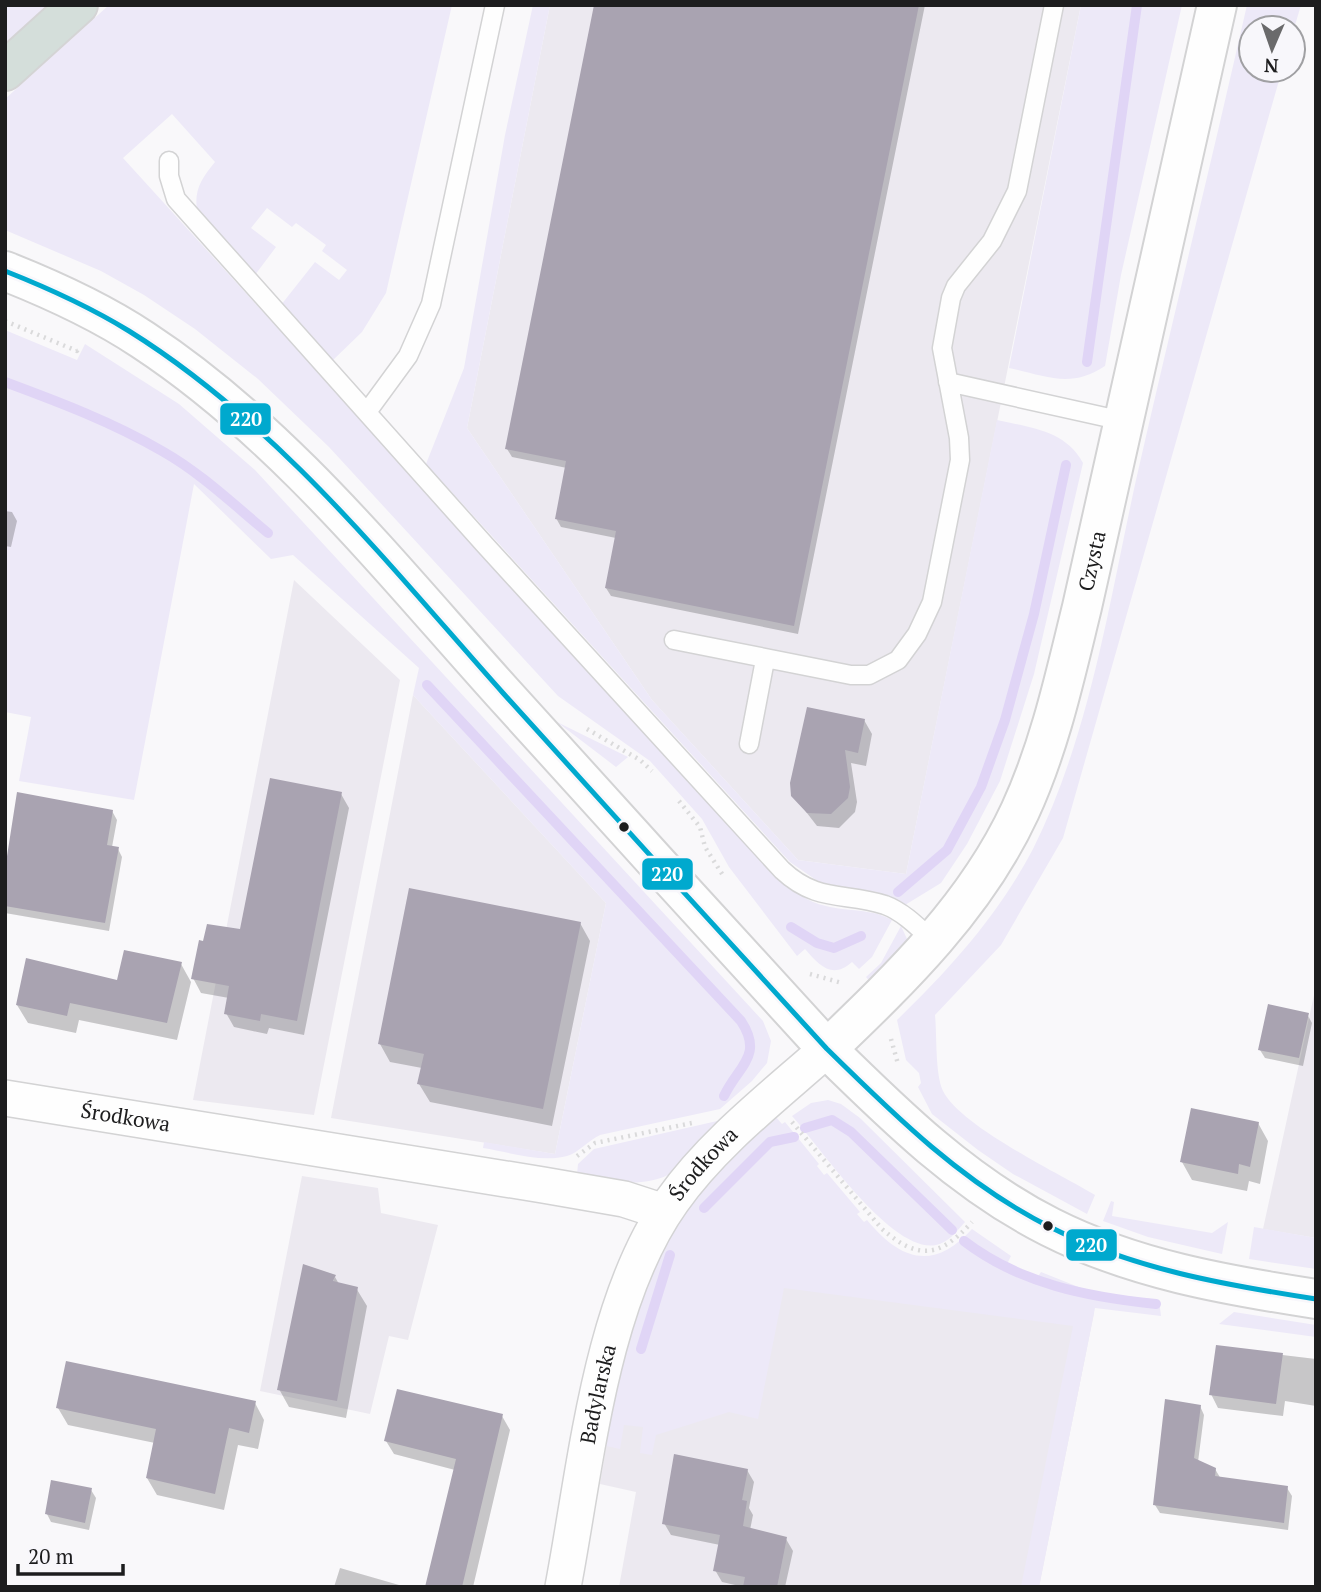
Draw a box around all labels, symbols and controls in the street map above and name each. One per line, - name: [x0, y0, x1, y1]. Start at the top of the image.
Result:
- north arrow: [1237, 14, 1307, 84]
- text: N: [1263, 54, 1279, 79]
- line badge: 220: [219, 402, 272, 436]
- text: 220: [230, 406, 262, 431]
- street label: Czysta: [1071, 528, 1112, 594]
- unlabelled marker: [617, 820, 631, 834]
- line badge: 220: [641, 857, 694, 891]
- text: 220: [651, 861, 683, 886]
- street label: Środkowa: [79, 1095, 173, 1138]
- street label: Środkowa: [662, 1120, 744, 1206]
- unlabelled marker: [1041, 1219, 1055, 1233]
- line badge: 220: [1065, 1228, 1118, 1262]
- text: 220: [1075, 1232, 1107, 1257]
- street label: Badylarska: [573, 1341, 622, 1446]
- scale bar: [18, 1532, 122, 1576]
- text: 20 m: [28, 1542, 74, 1570]

